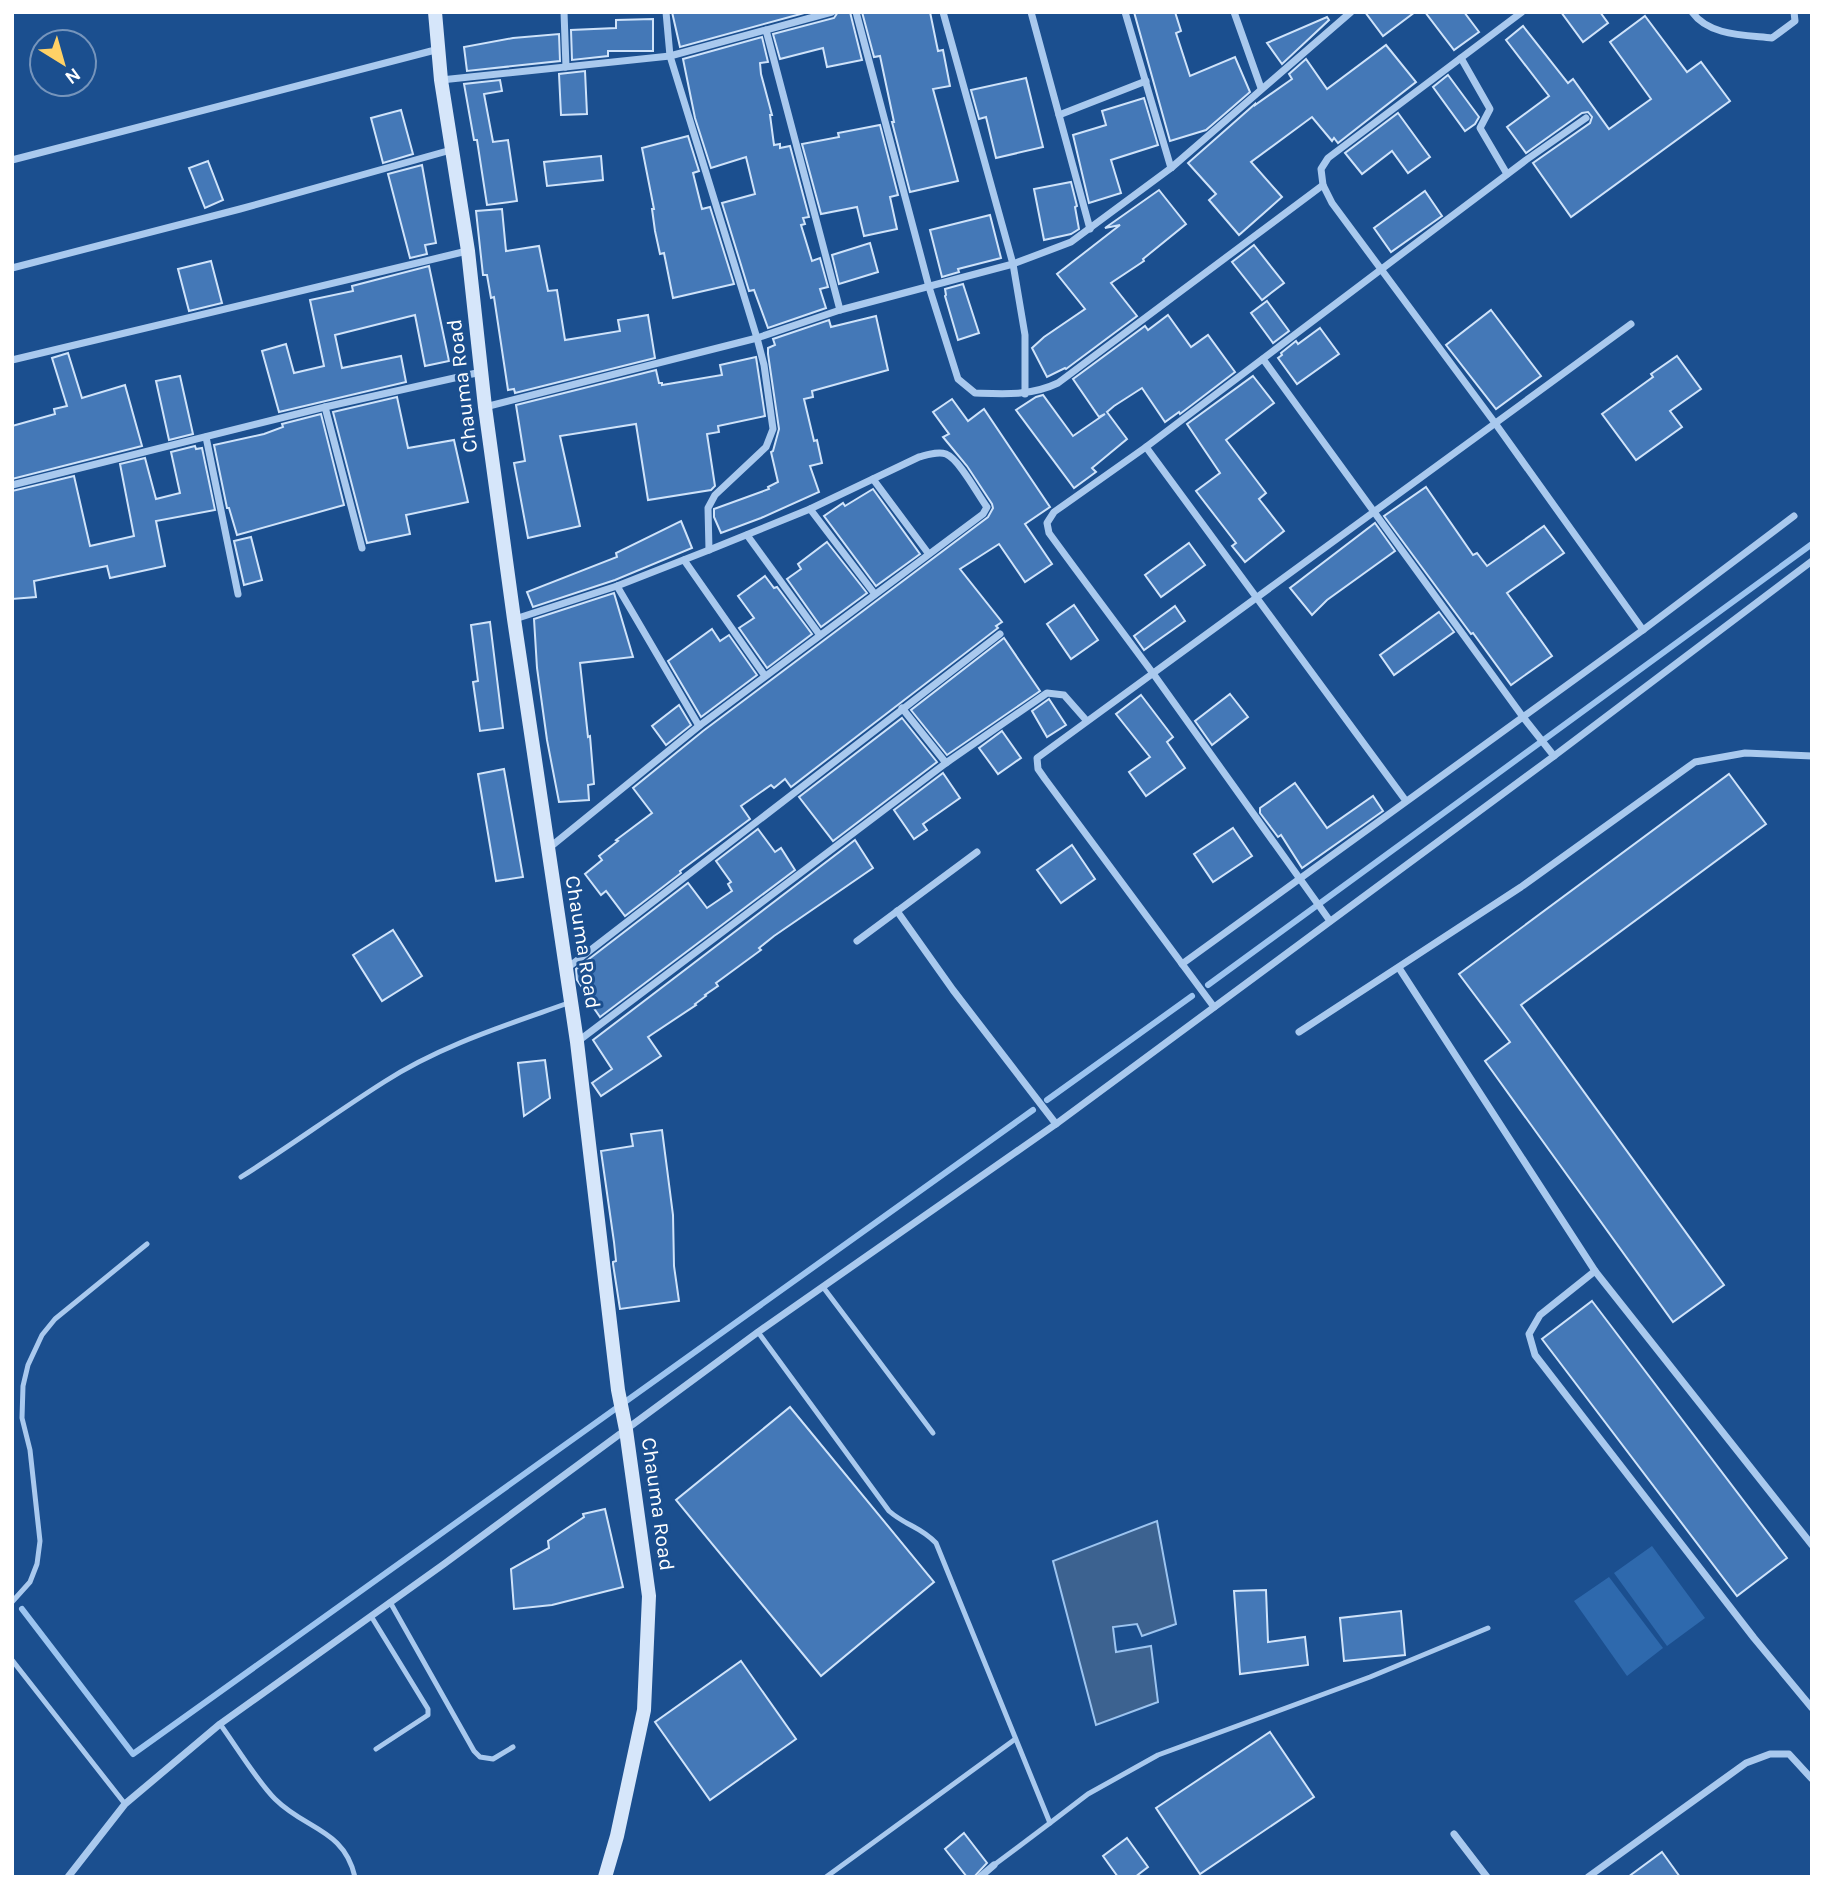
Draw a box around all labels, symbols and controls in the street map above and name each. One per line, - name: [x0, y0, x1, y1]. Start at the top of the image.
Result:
- north arrow: [28, 28, 98, 98]
- text: N: [61, 63, 85, 89]
- street label: Chauma Road: [442, 318, 482, 454]
- street label: Chauma Road: [561, 874, 605, 1010]
- street label: Chauma Road: [637, 1436, 679, 1572]

